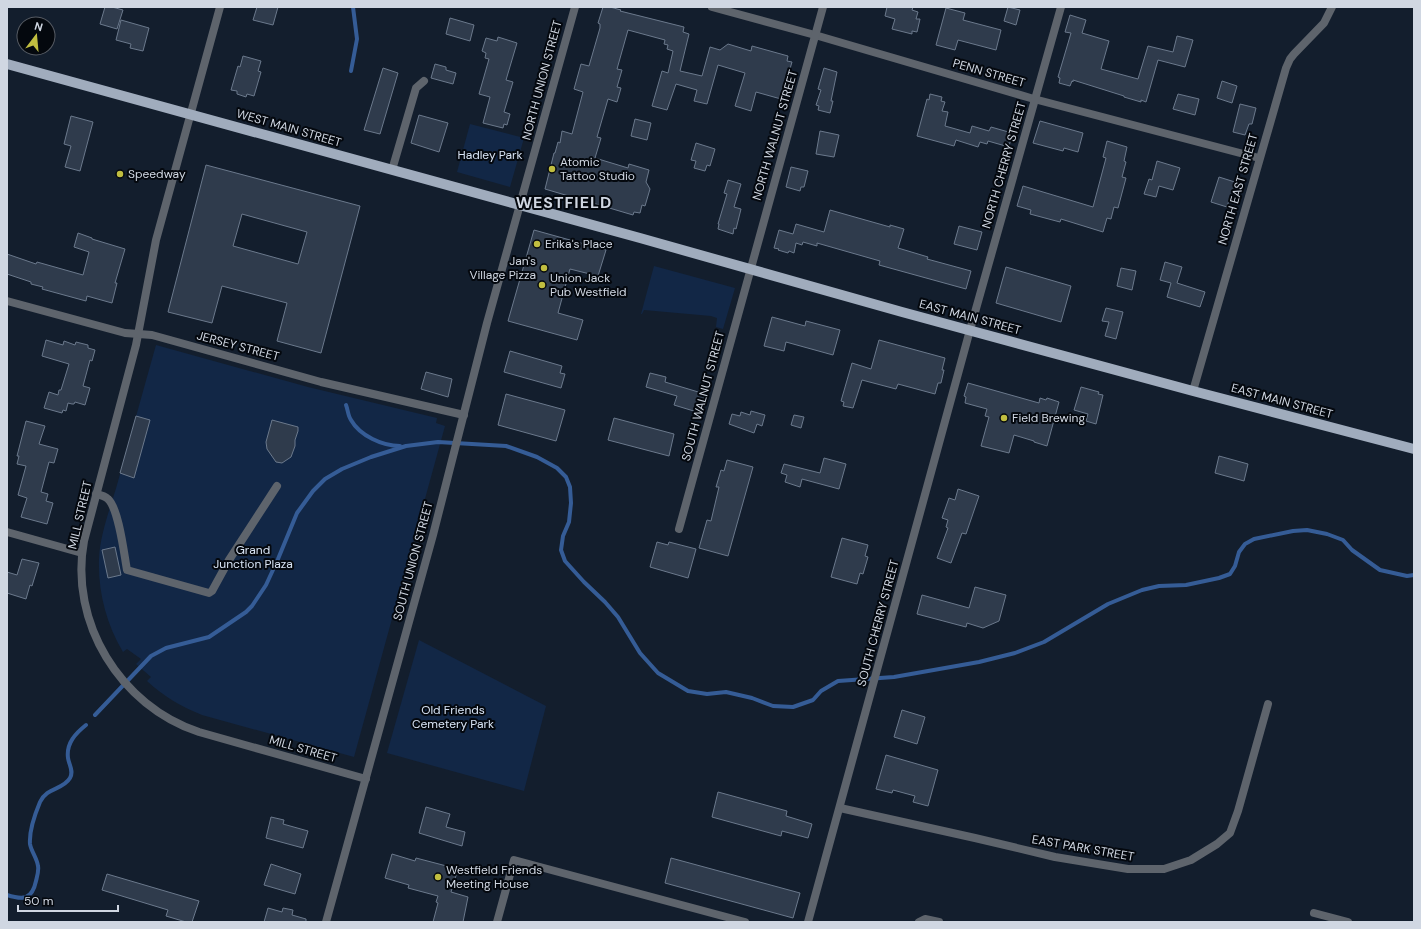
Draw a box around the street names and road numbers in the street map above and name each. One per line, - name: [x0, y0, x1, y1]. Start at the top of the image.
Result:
- street label: NORTH UNION STREET: [518, 18, 566, 142]
- street label: PENN STREET: [951, 55, 1027, 91]
- street label: NORTH WALNUT STREET: [749, 68, 801, 202]
- street label: NORTH CHERRY STREET: [978, 99, 1030, 230]
- street label: WEST MAIN STREET: [235, 105, 344, 151]
- street label: NORTH EAST STREET: [1214, 131, 1262, 247]
- street label: EAST MAIN STREET: [917, 296, 1023, 338]
- street label: JERSEY STREET: [195, 327, 281, 365]
- street label: SOUTH WALNUT STREET: [678, 329, 728, 463]
- street label: EAST MAIN STREET: [1229, 380, 1335, 422]
- street label: MILL STREET: [64, 479, 96, 551]
- street label: SOUTH UNION STREET: [389, 499, 437, 622]
- street label: SOUTH CHERRY STREET: [853, 558, 903, 688]
- street label: MILL STREET: [267, 732, 339, 766]
- street label: EAST PARK STREET: [1031, 831, 1136, 865]

